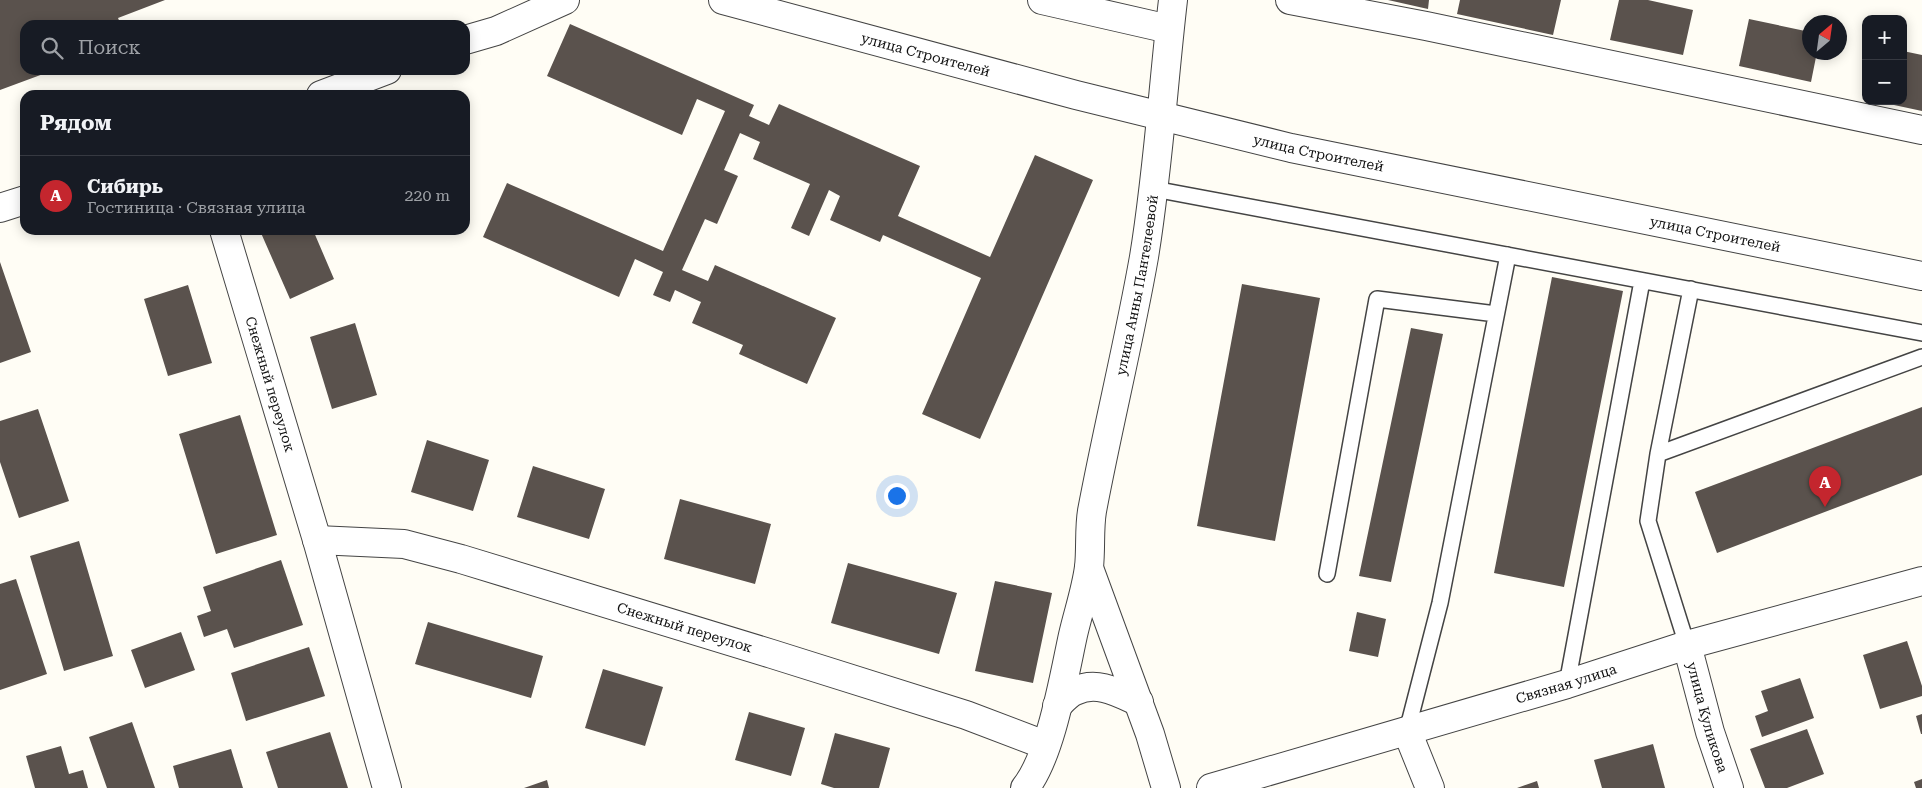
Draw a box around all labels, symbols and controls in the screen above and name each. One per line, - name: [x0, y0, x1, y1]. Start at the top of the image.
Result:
- north arrow: [1802, 15, 1847, 60]
- map controls: [1862, 15, 1907, 105]
- button: +: [1862, 15, 1907, 60]
- search box: [20, 20, 470, 75]
- street label: улица Строителей: [860, 30, 992, 80]
- icon: search: [38, 34, 66, 62]
- text: Поиск: [78, 36, 141, 59]
- button: −: [1862, 60, 1907, 105]
- text: Рядом: [40, 111, 112, 135]
- street label: улица Строителей: [1252, 131, 1385, 175]
- text: Сибирь: [87, 175, 163, 198]
- text: A: [50, 186, 62, 205]
- text: 220 m: [404, 186, 450, 205]
- street label: улица Анны Пантелеевой: [1112, 194, 1161, 377]
- text: Гостиница · Связная улица: [87, 198, 305, 217]
- street label: улица Строителей: [1649, 213, 1782, 255]
- street label: Снежный переулок: [242, 314, 298, 454]
- pin: A: [1809, 466, 1841, 507]
- your location: [884, 483, 910, 509]
- street label: Снежный переулок: [615, 599, 755, 656]
- street label: Связная улица: [1514, 660, 1619, 707]
- street label: улица Куликова: [1684, 660, 1731, 775]

